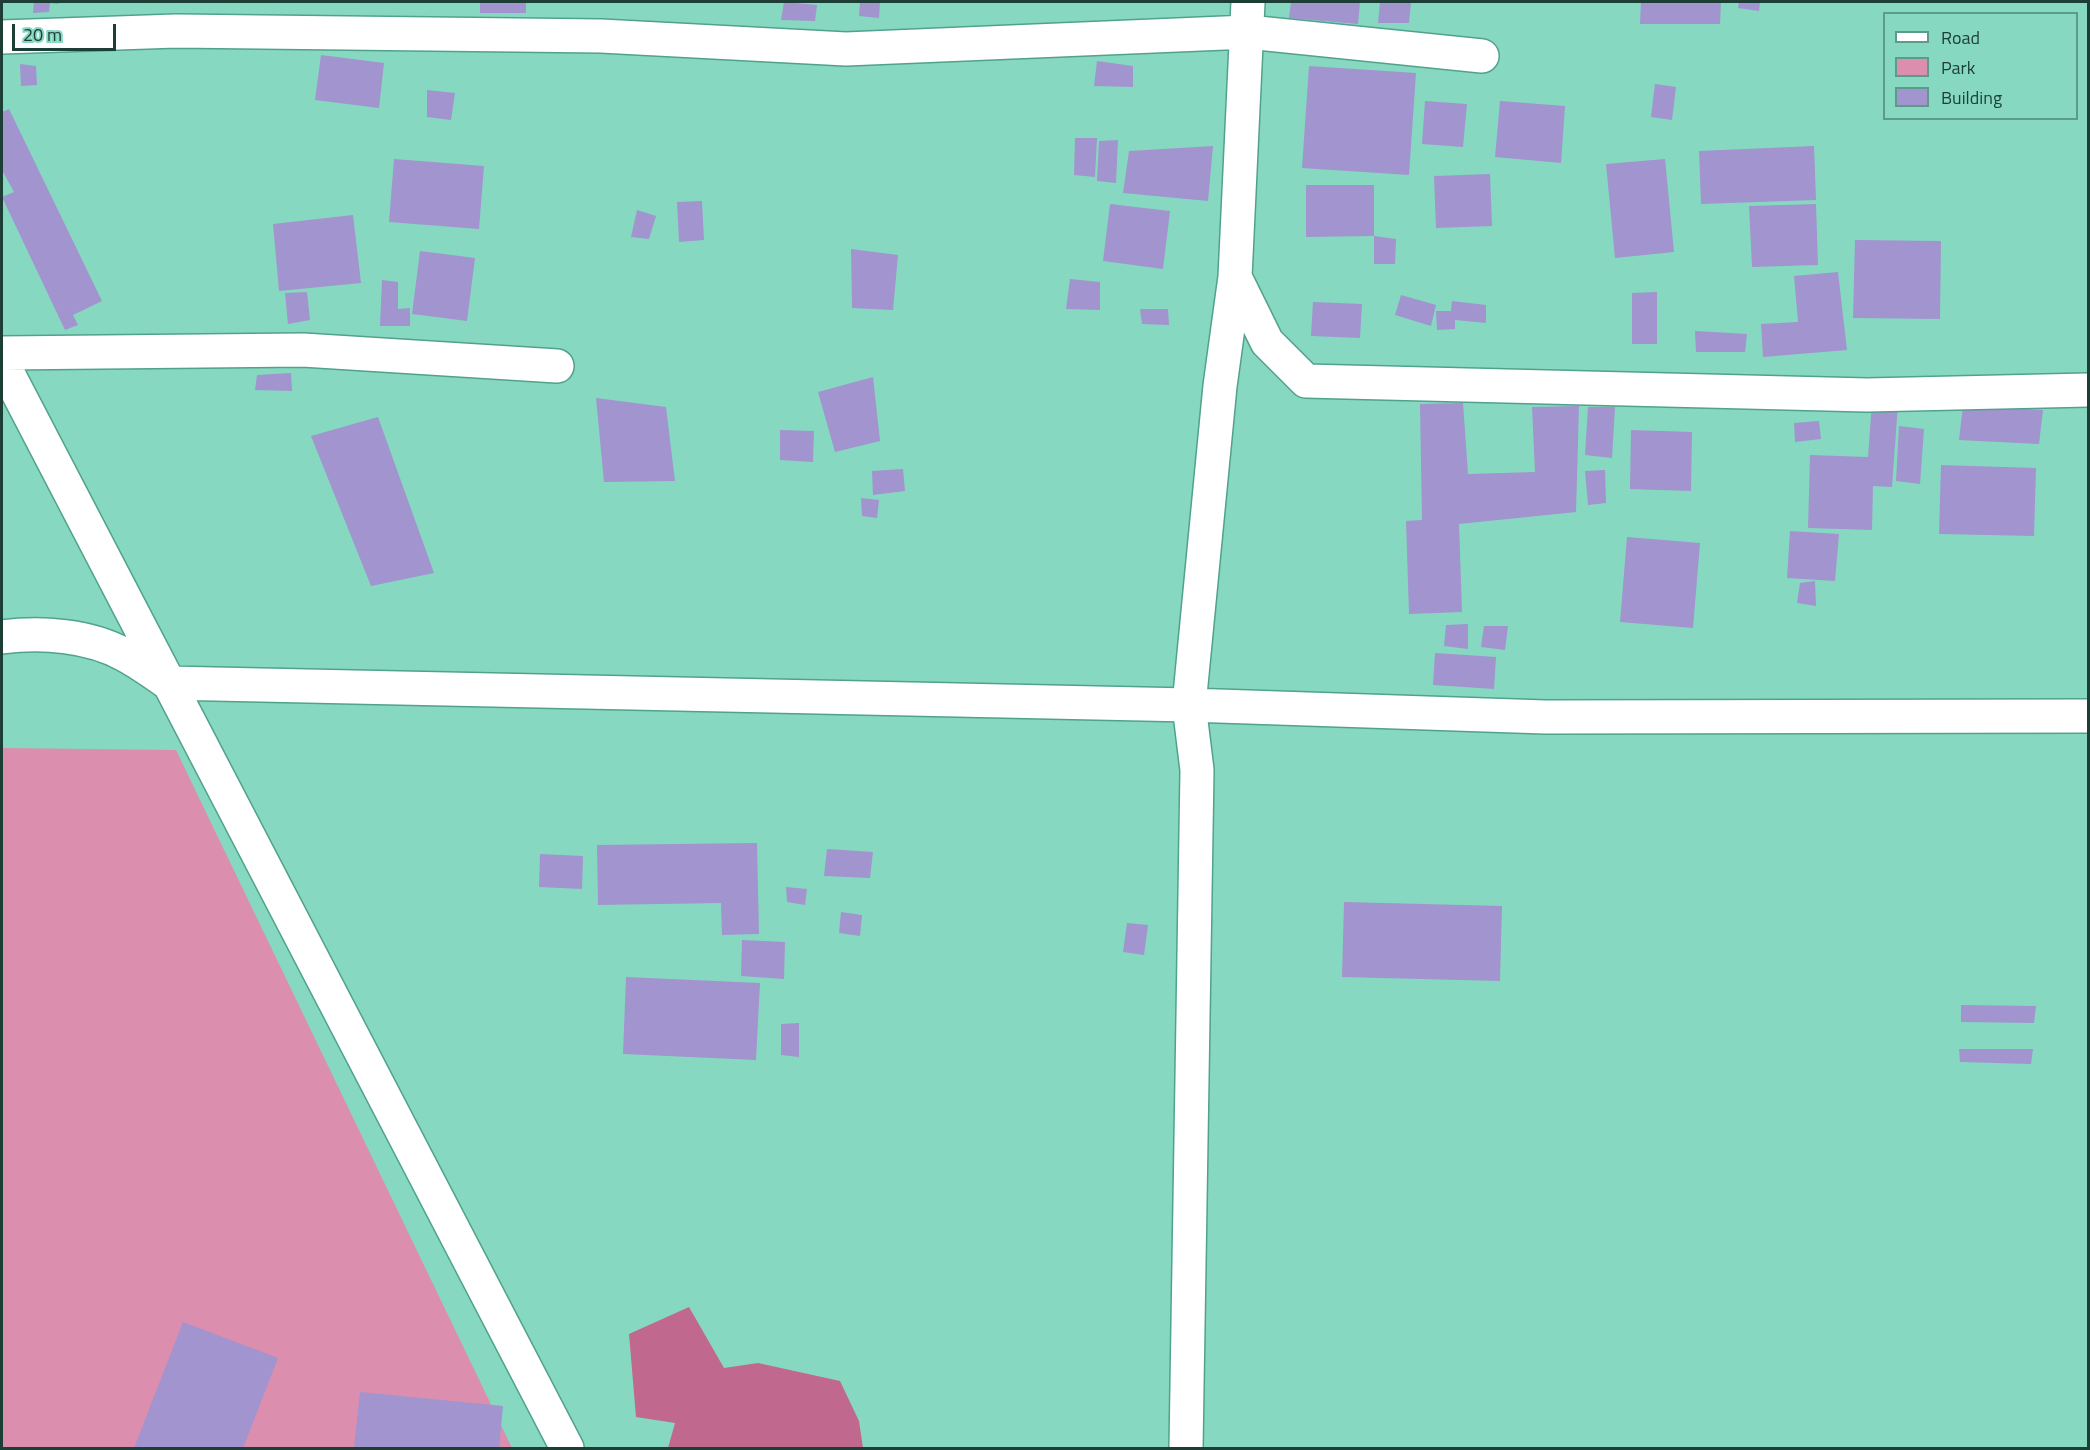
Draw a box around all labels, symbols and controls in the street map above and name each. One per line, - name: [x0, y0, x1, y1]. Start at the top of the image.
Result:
- scale bar: [15, 12, 118, 50]
- legend: [1883, 12, 2078, 120]
- text: 20 m: [23, 21, 62, 48]
- text: Road: [1941, 24, 1980, 51]
- text: Park: [1941, 54, 1975, 81]
- text: Building: [1941, 84, 2002, 111]

